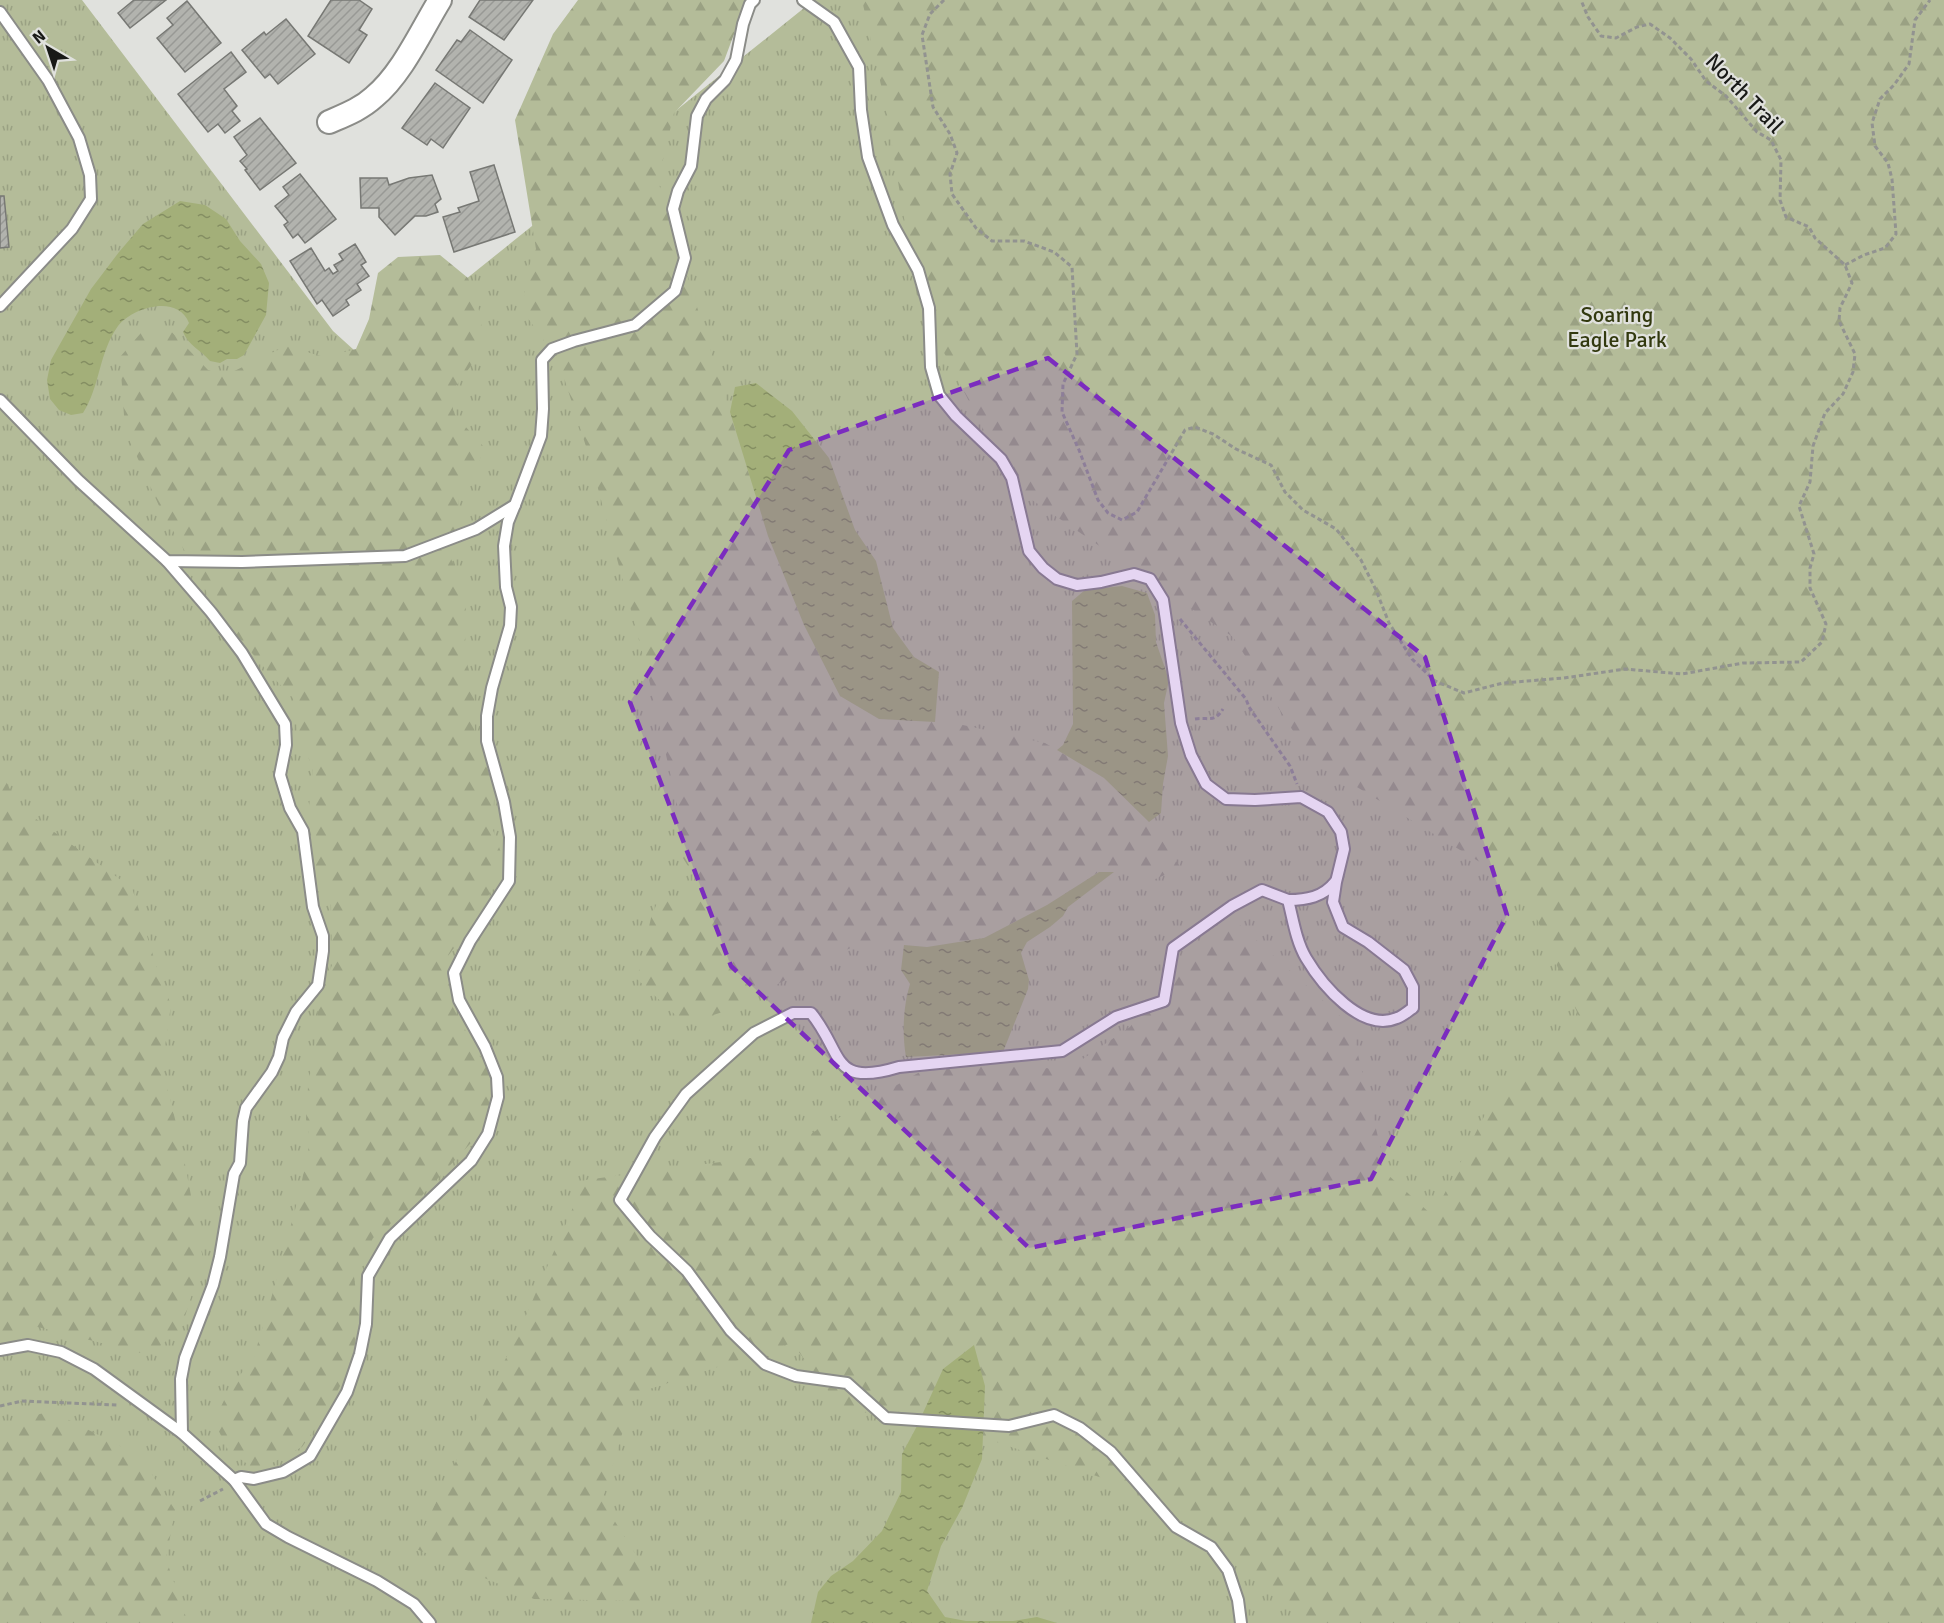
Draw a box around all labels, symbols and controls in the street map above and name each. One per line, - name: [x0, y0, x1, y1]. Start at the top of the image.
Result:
- north arrow: [18, 18, 78, 78]
- text: N: [29, 26, 50, 48]
- street label: North Trail: [1700, 48, 1789, 139]
- park label: Soaring Eagle Park: [1567, 301, 1667, 353]

